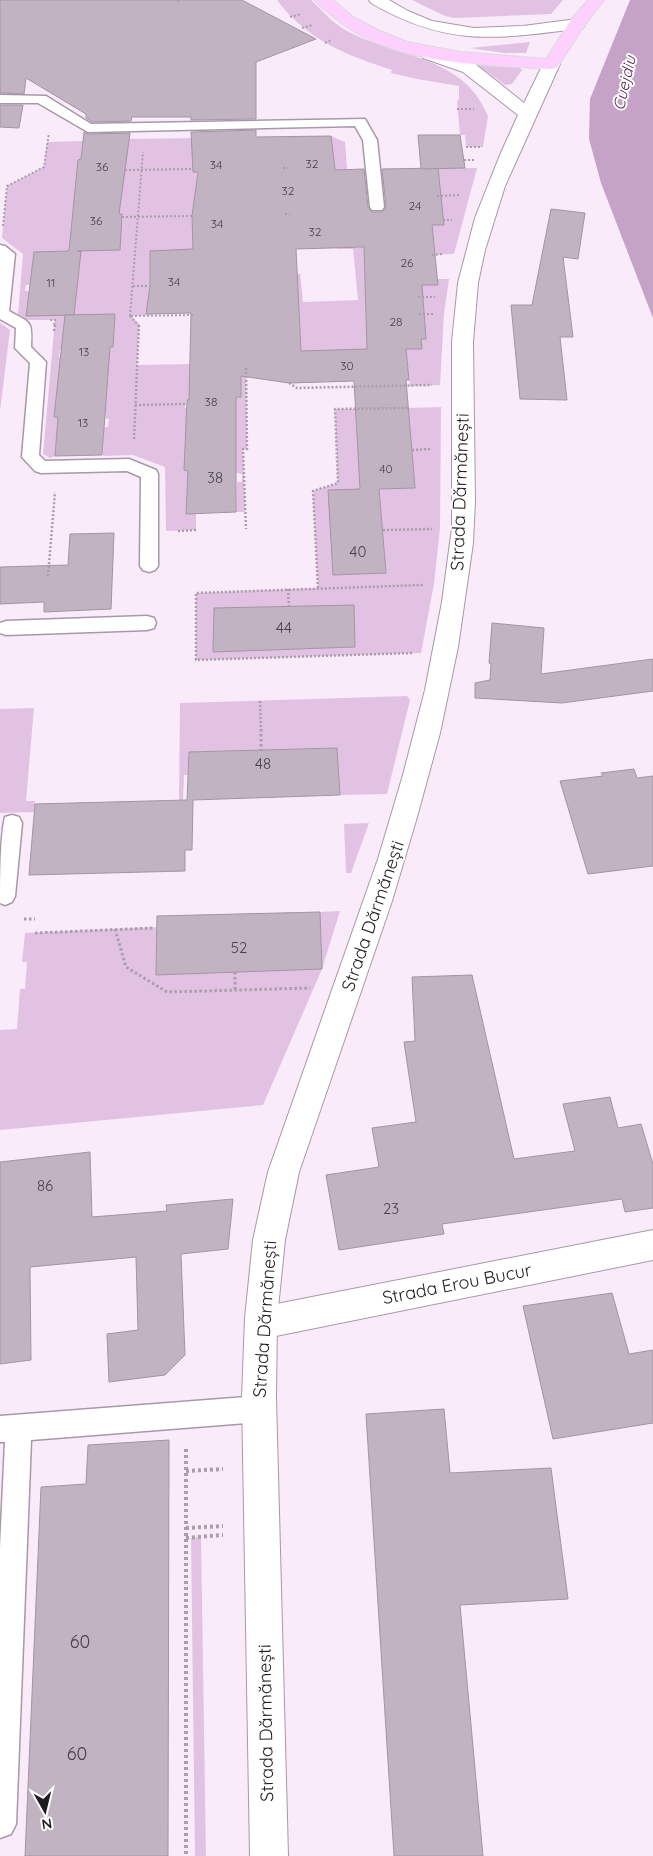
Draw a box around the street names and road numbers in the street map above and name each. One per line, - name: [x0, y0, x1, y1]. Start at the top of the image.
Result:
- street label: Strada Dărmănești: [445, 413, 474, 571]
- street label: Strada Dărmănești: [336, 838, 409, 994]
- street label: Strada Dărmănești: [248, 1240, 281, 1398]
- street label: Strada Erou Bucur: [380, 1258, 534, 1309]
- street label: Strada Dărmănești: [253, 1644, 278, 1802]

